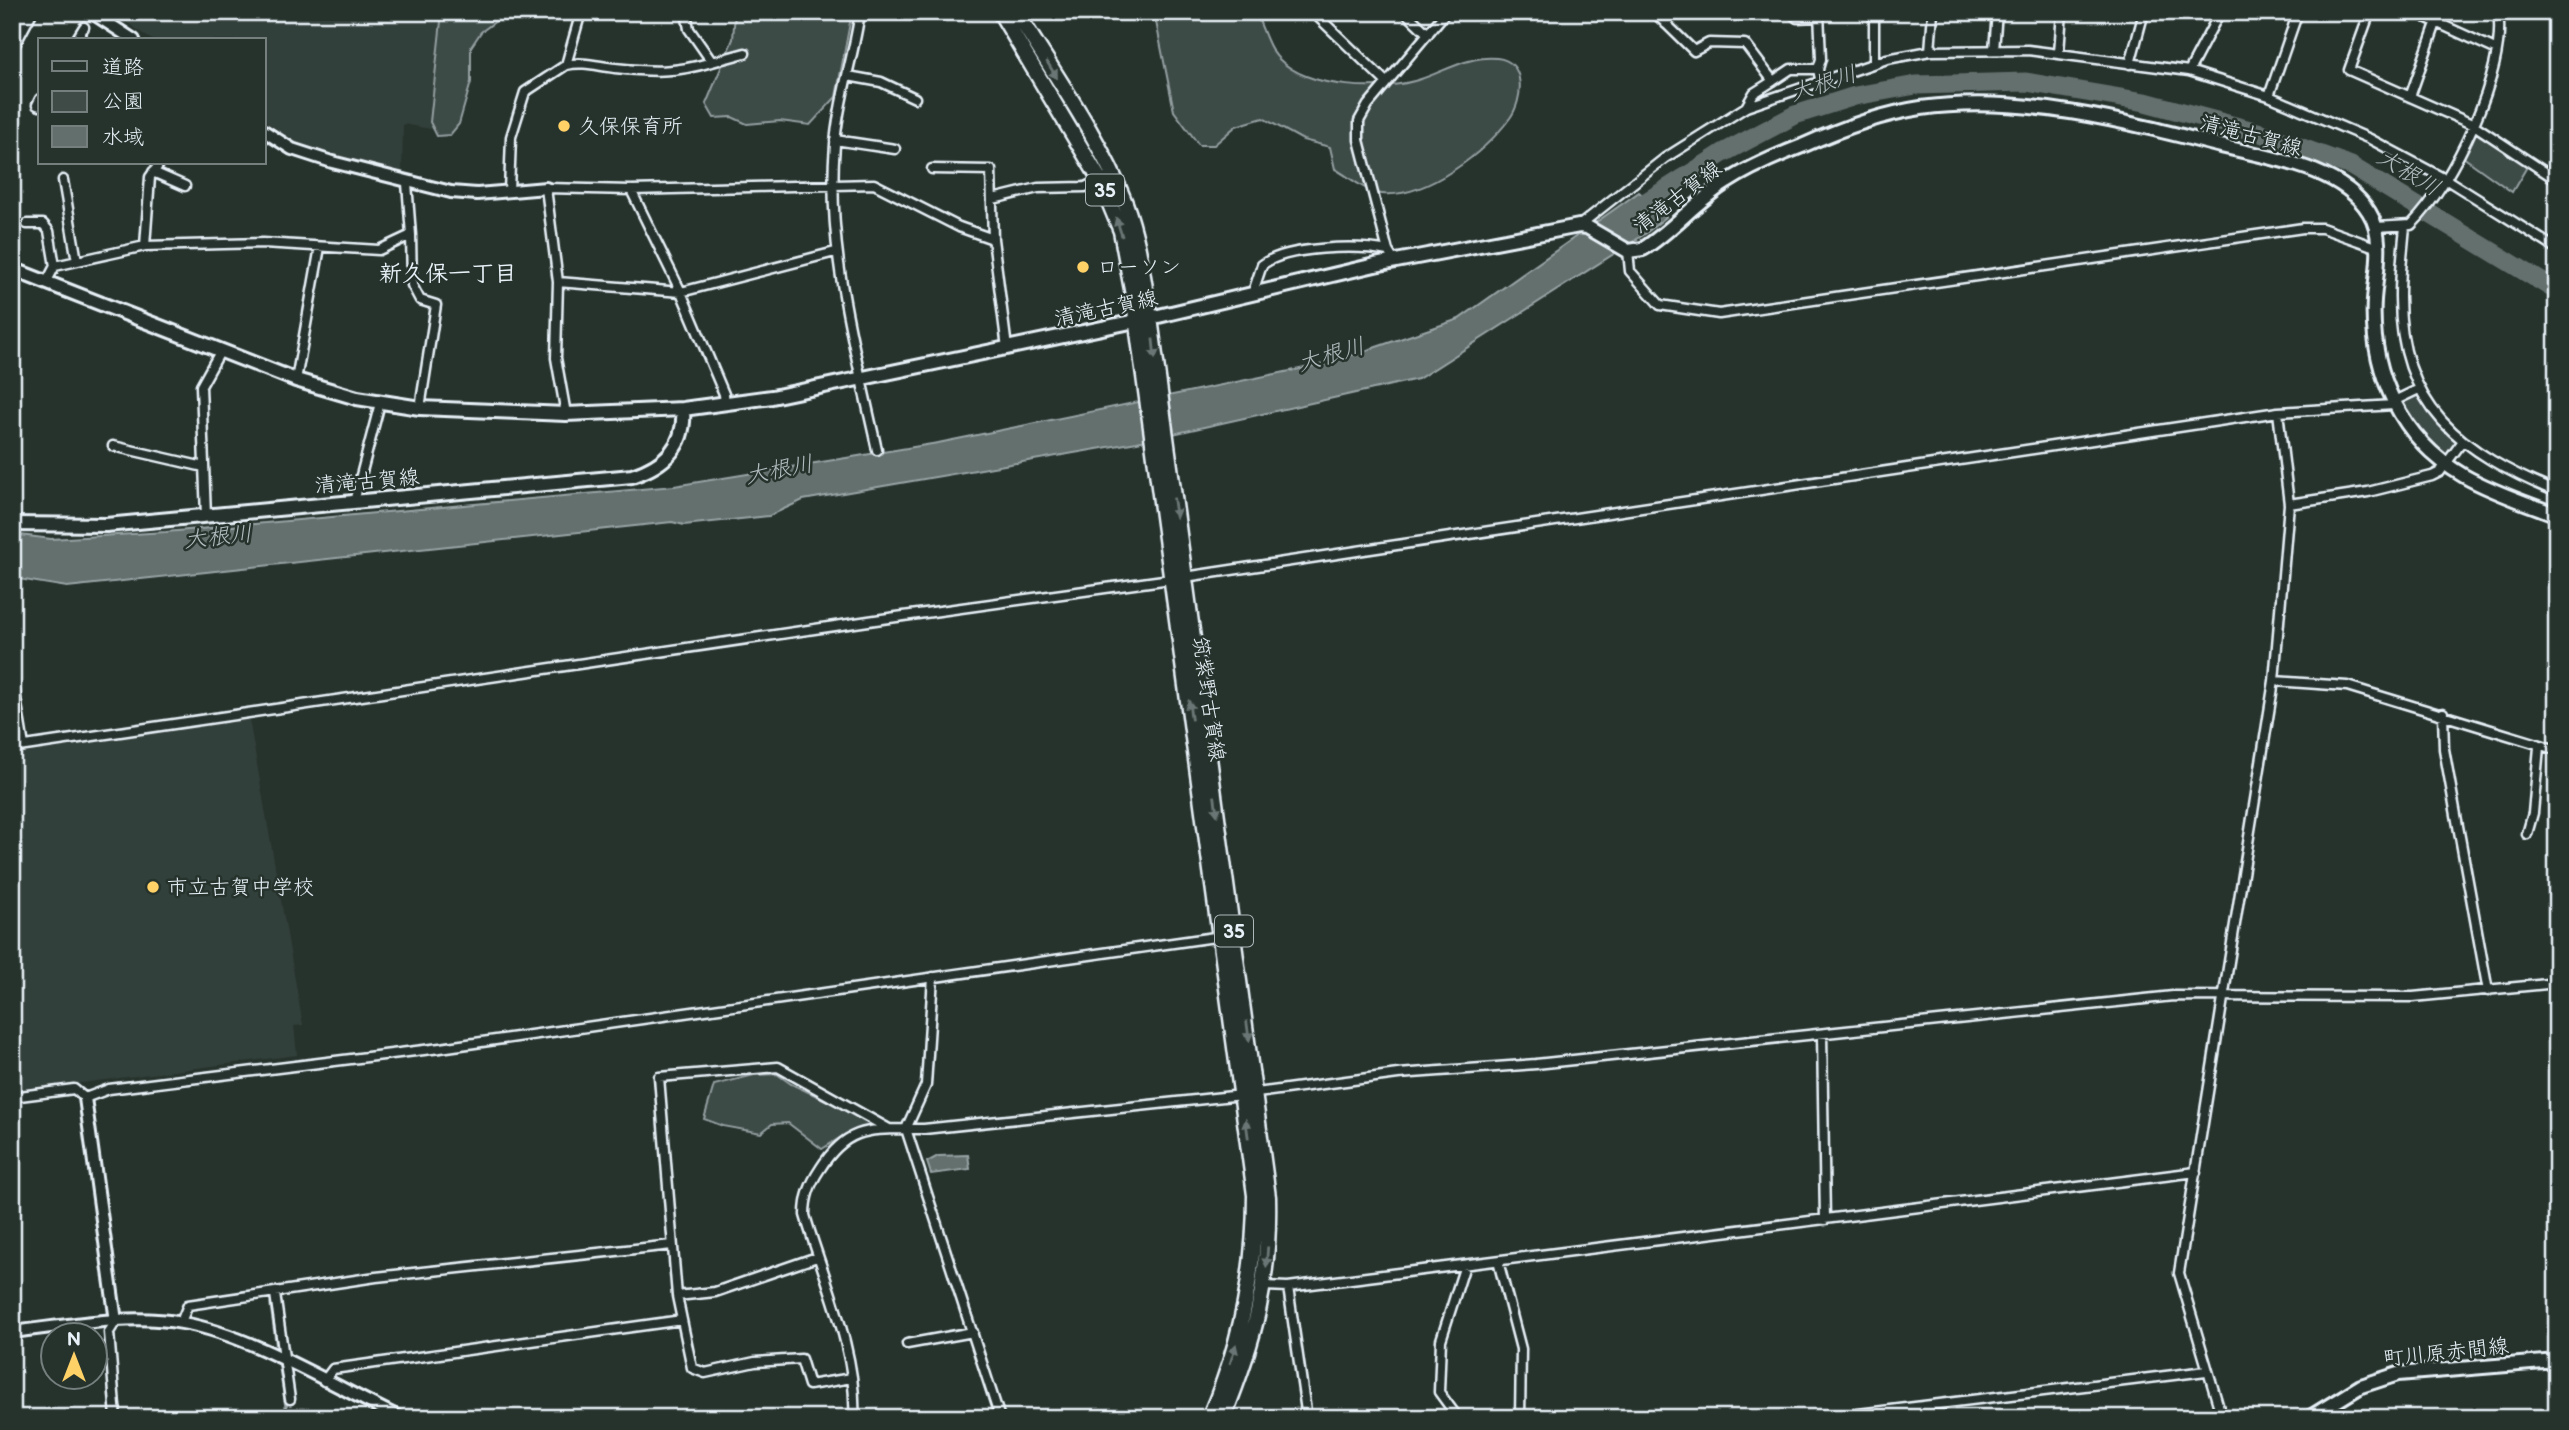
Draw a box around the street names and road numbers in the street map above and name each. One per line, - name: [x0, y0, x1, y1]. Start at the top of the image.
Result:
- street label: 清滝古賀線: [2197, 110, 2305, 161]
- street label: 清滝古賀線: [1628, 156, 1727, 239]
- road number: 35: [1086, 174, 1124, 206]
- street label: 清滝古賀線: [1052, 285, 1160, 332]
- street label: 清滝古賀線: [314, 464, 420, 499]
- street label: 筑紫野古賀線: [1187, 635, 1230, 763]
- road number: 35: [1215, 916, 1253, 946]
- street label: 町川原赤間線: [2382, 1333, 2510, 1372]

